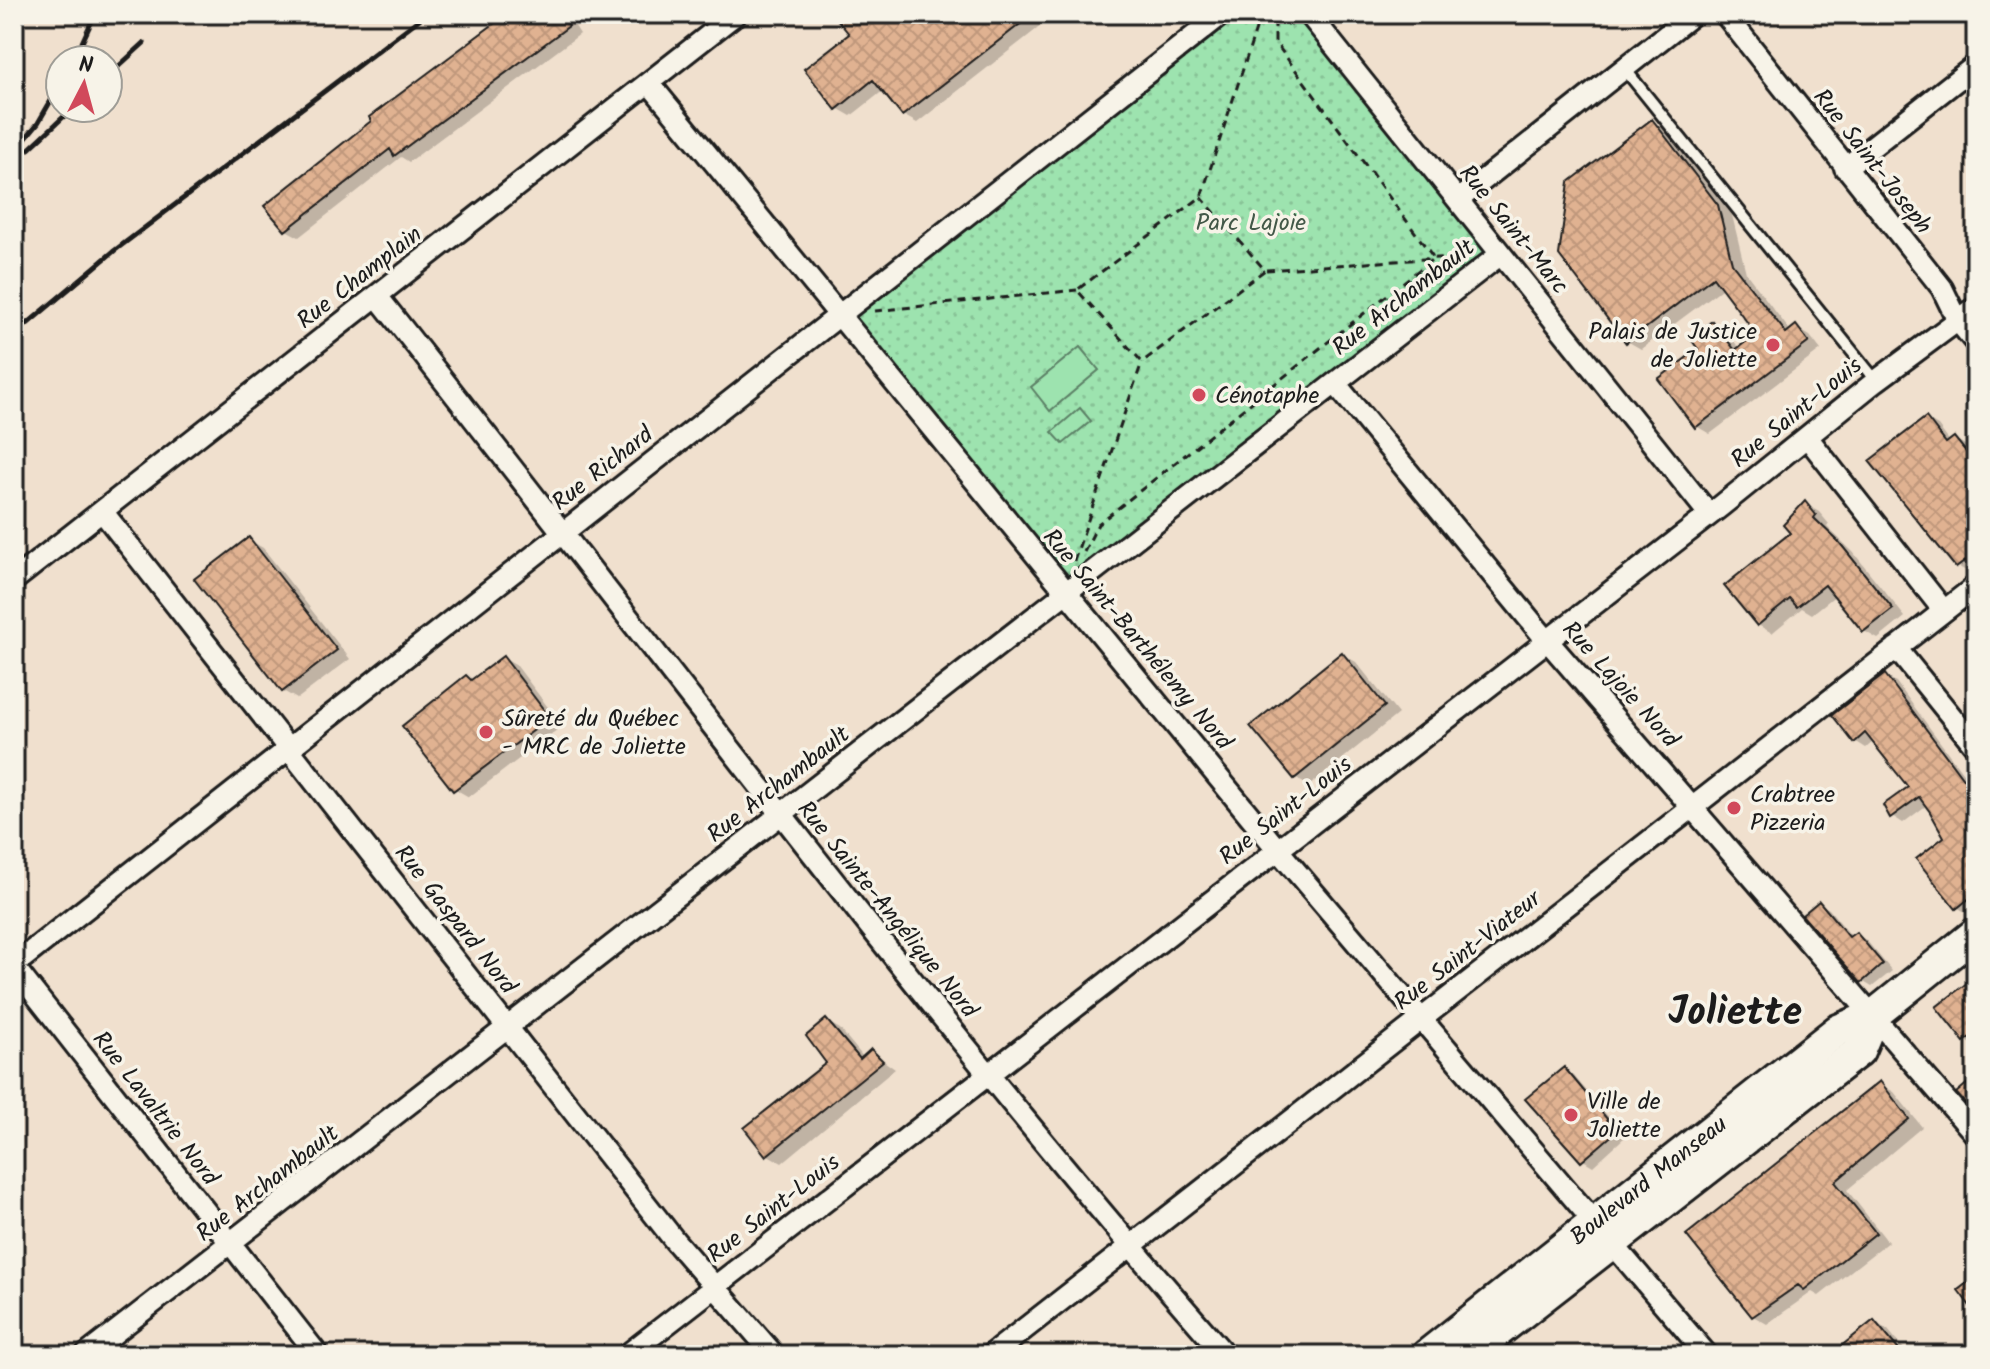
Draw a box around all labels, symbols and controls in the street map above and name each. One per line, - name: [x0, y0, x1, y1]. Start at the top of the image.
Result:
- north arrow: [44, 44, 124, 124]
- text: N: [77, 48, 95, 85]
- street label: Rue Saint-Joseph: [1802, 80, 1941, 243]
- street label: Rue Saint-Marc: [1448, 156, 1578, 303]
- park label: Parc Lajoie: [1196, 204, 1306, 243]
- street label: Rue Champlain: [289, 216, 431, 340]
- street label: Rue Archambault: [1324, 229, 1485, 367]
- place label: Palais de Justice de Joliette: [1588, 313, 1757, 380]
- marker: Palais de Justice de Joliette: [1764, 336, 1782, 354]
- street label: Rue Saint-Louis: [1722, 348, 1871, 479]
- place label: Cénotaphe: [1215, 377, 1319, 416]
- marker: Cénotaphe: [1190, 386, 1208, 404]
- street label: Rue Richard: [543, 416, 663, 522]
- street label: Rue Saint-Barthélemy Nord: [1032, 520, 1242, 760]
- street label: Rue Lajoie Nord: [1552, 612, 1689, 758]
- place label: Sûreté du Québec - MRC de Joliette: [502, 700, 686, 767]
- street label: Rue Archambault: [699, 716, 860, 854]
- marker: Sûreté du Québec - MRC de Joliette: [477, 723, 495, 741]
- street label: Rue Saint-Louis: [1211, 746, 1361, 876]
- place label: Crabtree Pizzeria: [1750, 776, 1835, 843]
- street label: Rue Sainte-Angélique Nord: [786, 792, 988, 1028]
- marker: Crabtree Pizzeria: [1725, 799, 1743, 817]
- street label: Rue Gaspard Nord: [384, 836, 527, 1004]
- street label: Rue Saint-Viateur: [1386, 880, 1552, 1021]
- district label: Joliette: [1668, 981, 1802, 1045]
- street label: Rue Lavaltrie Nord: [82, 1023, 229, 1196]
- place label: Ville de Joliette: [1587, 1083, 1661, 1150]
- street label: Boulevard Manseau: [1562, 1106, 1737, 1256]
- marker: Ville de Joliette: [1562, 1106, 1580, 1124]
- street label: Rue Archambault: [188, 1115, 349, 1253]
- street label: Rue Saint-Louis: [699, 1144, 849, 1274]

